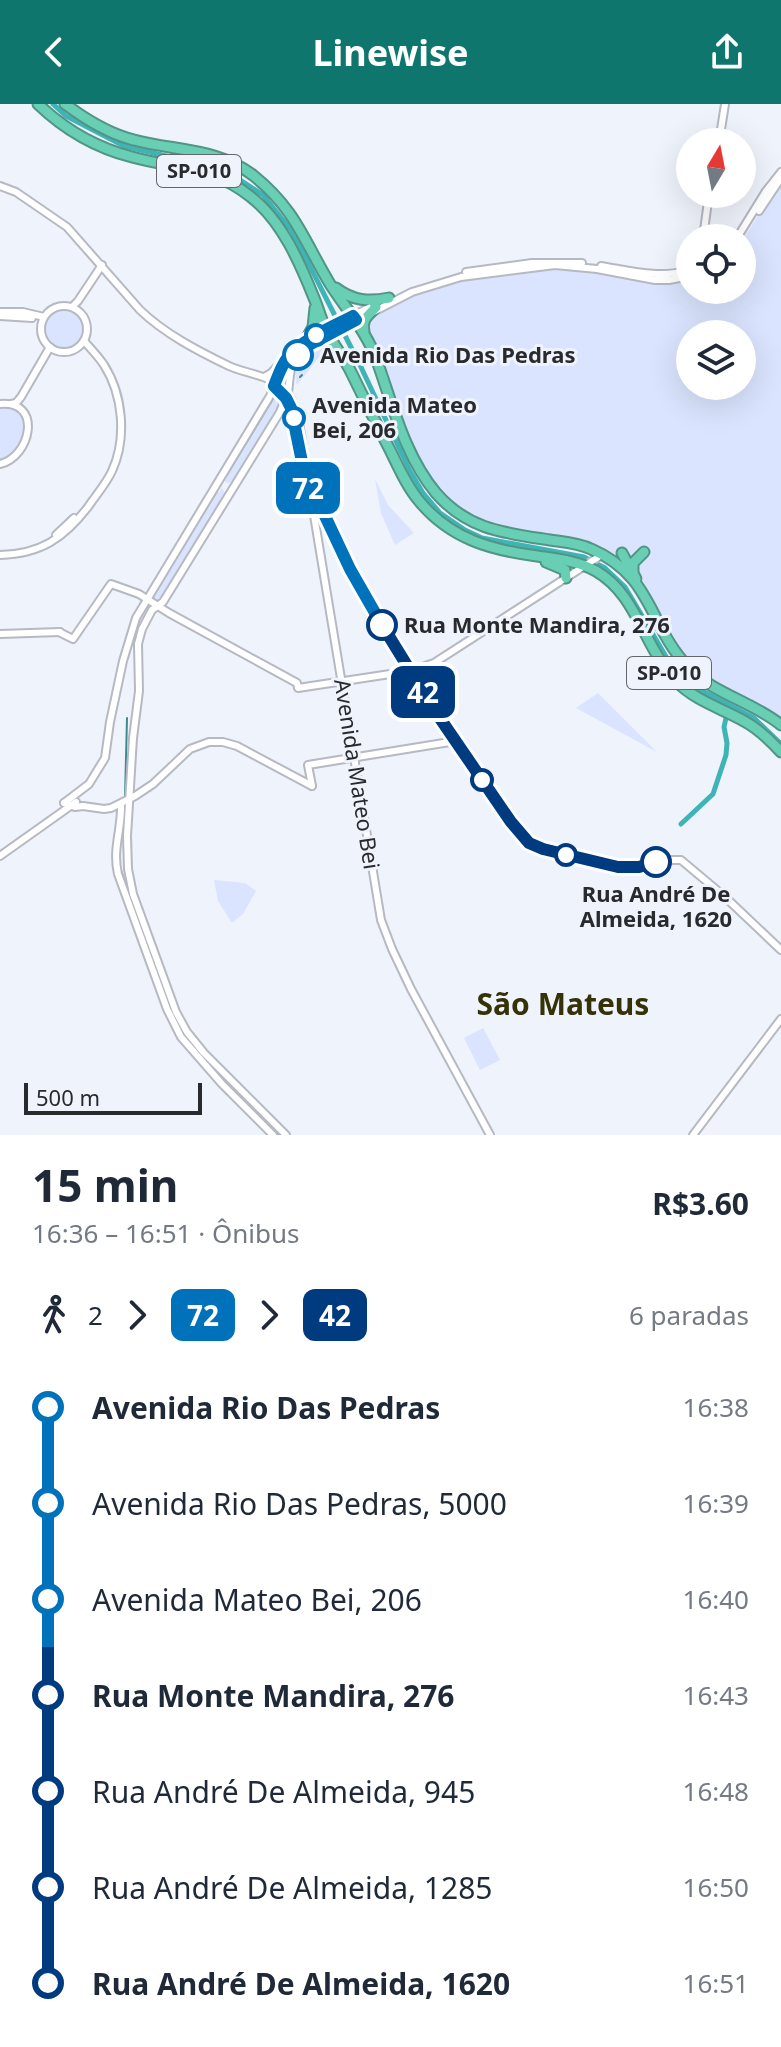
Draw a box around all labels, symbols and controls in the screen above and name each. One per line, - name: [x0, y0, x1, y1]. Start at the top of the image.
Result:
- text: Linewise: [312, 28, 469, 77]
- icon: back: [32, 30, 76, 74]
- icon: share: [705, 30, 749, 74]
- north arrow: [676, 128, 756, 208]
- map controls: [676, 128, 756, 400]
- road number: SP-010: [157, 155, 241, 187]
- button: locate: [676, 224, 756, 304]
- button: layers: [676, 320, 756, 400]
- unlabelled marker: [305, 324, 327, 346]
- place label: Avenida Rio Das Pedras: [320, 339, 575, 369]
- marker: Avenida Rio Das Pedras: [283, 340, 313, 370]
- place label: Avenida Mateo Bei, 206: [312, 389, 477, 444]
- marker: Avenida Mateo Bei, 206: [283, 407, 305, 429]
- line badge: 72: [272, 462, 344, 514]
- text: 72: [292, 469, 324, 507]
- place label: Rua Monte Mandira, 276: [404, 609, 670, 639]
- marker: Rua Monte Mandira, 276: [367, 610, 397, 640]
- road number: SP-010: [627, 657, 711, 689]
- line badge: 42: [387, 666, 459, 718]
- text: 42: [407, 673, 439, 711]
- street label: Avenida Mateo Bei: [328, 676, 388, 871]
- unlabelled marker: [471, 769, 493, 791]
- unlabelled marker: [555, 844, 577, 866]
- marker: Rua André De Almeida, 1620: [641, 847, 671, 877]
- place label: Rua André De Almeida, 1620: [580, 878, 732, 933]
- district label: São Mateus: [477, 983, 649, 1024]
- scale bar: [24, 1079, 202, 1115]
- text: 500 m: [36, 1082, 100, 1112]
- text: 15 min: [32, 1155, 178, 1215]
- text: R$3.60: [652, 1183, 749, 1224]
- text: 16:36 – 16:51 · Ônibus: [32, 1215, 300, 1251]
- icon: walk: [32, 1293, 76, 1337]
- icon: forward: [115, 1293, 159, 1337]
- icon: forward: [247, 1293, 291, 1337]
- text: 72: [187, 1296, 219, 1334]
- text: 42: [319, 1296, 351, 1334]
- text: 2: [88, 1297, 103, 1333]
- text: 6 paradas: [629, 1297, 749, 1333]
- text: Avenida Rio Das Pedras: [92, 1387, 440, 1428]
- text: 16:38: [683, 1389, 749, 1425]
- text: Avenida Rio Das Pedras, 5000: [92, 1483, 507, 1524]
- text: 16:39: [683, 1485, 749, 1521]
- text: Avenida Mateo Bei, 206: [92, 1579, 422, 1620]
- text: 16:40: [683, 1581, 749, 1617]
- text: Rua Monte Mandira, 276: [92, 1675, 455, 1716]
- text: 16:43: [683, 1677, 749, 1713]
- text: Rua André De Almeida, 945: [92, 1771, 475, 1812]
- text: 16:48: [683, 1773, 749, 1809]
- text: Rua André De Almeida, 1285: [92, 1867, 493, 1908]
- text: 16:50: [683, 1869, 749, 1905]
- text: Rua André De Almeida, 1620: [92, 1963, 510, 2004]
- text: 16:51: [683, 1965, 749, 2001]

